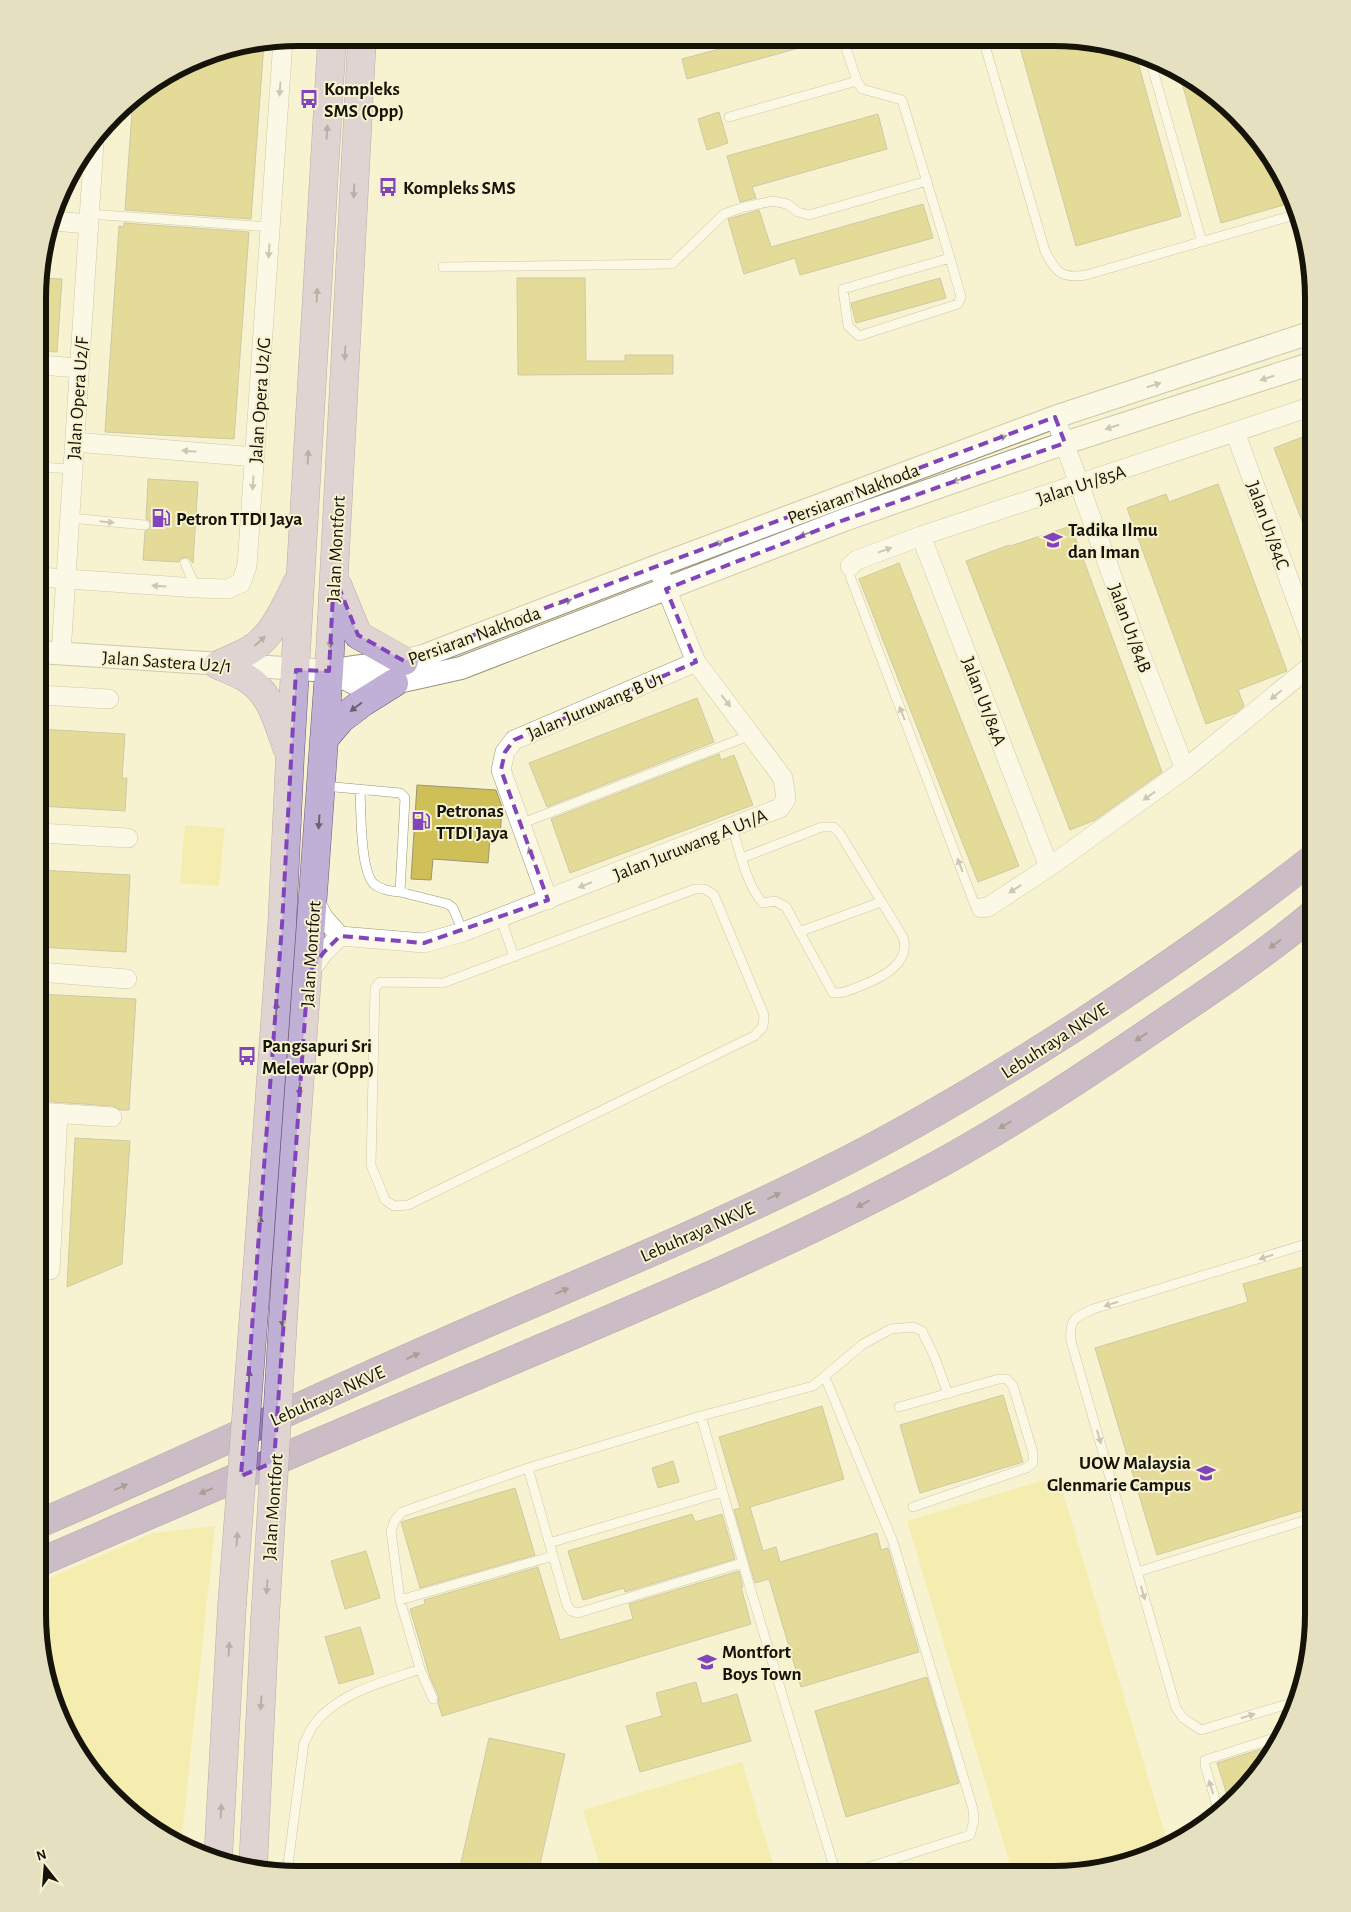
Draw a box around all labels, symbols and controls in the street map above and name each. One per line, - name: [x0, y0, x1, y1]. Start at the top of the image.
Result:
- place label: Kompleks SMS (Opp): [324, 80, 404, 121]
- one-way arrow: [276, 81, 284, 97]
- bus stop icon: Kompleks SMS (Opp): [298, 88, 320, 110]
- one-way arrow: [323, 124, 331, 140]
- bus stop icon: Kompleks SMS: [377, 176, 399, 198]
- place label: Kompleks SMS: [403, 179, 516, 198]
- one-way arrow: [349, 183, 357, 199]
- one-way arrow: [265, 243, 273, 259]
- one-way arrow: [314, 286, 322, 302]
- street label: Jalan Opera U2/F: [65, 335, 92, 460]
- street label: Jalan Opera U2/G: [247, 336, 274, 464]
- one-way arrow: [341, 346, 349, 362]
- one-way arrow: [1259, 374, 1274, 382]
- one-way arrow: [1146, 380, 1161, 388]
- one-way arrow: [1105, 424, 1120, 432]
- one-way arrow: [993, 434, 1008, 442]
- one-way arrow: [181, 447, 197, 455]
- one-way arrow: [304, 449, 312, 465]
- street label: Persiaran Nakhoda: [785, 460, 922, 528]
- street label: Jalan U1/85A: [1035, 462, 1128, 509]
- one-way arrow: [249, 475, 257, 491]
- one-way arrow: [951, 476, 966, 484]
- street label: Jalan U1/84C: [1243, 479, 1292, 572]
- street label: Jalan Montfort: [324, 495, 349, 603]
- fuel station icon: Petron TTDI Jaya: [150, 507, 172, 529]
- place label: Petron TTDI Jaya: [176, 510, 302, 529]
- one-way arrow: [100, 518, 116, 526]
- place label: Tadika Ilmu dan Iman: [1068, 521, 1158, 562]
- school or university icon: Tadika Ilmu dan Iman: [1042, 529, 1064, 551]
- one-way arrow: [798, 531, 813, 539]
- one-way arrow: [710, 540, 725, 548]
- one-way arrow: [877, 546, 892, 553]
- one-way arrow: [151, 581, 167, 589]
- street label: Jalan U1/84B: [1105, 582, 1154, 675]
- one-way arrow: [558, 597, 572, 605]
- street label: Persiaran Nakhoda: [406, 604, 544, 669]
- one-way arrow: [326, 633, 334, 649]
- one-way arrow: [253, 635, 265, 647]
- street label: Jalan Sastera U2/1: [101, 648, 232, 677]
- street label: Jalan U1/84A: [958, 654, 1009, 749]
- street label: Jalan Juruwang B U1: [525, 669, 667, 744]
- one-way arrow: [1270, 689, 1283, 700]
- one-way arrow: [721, 694, 732, 707]
- one-way arrow: [350, 702, 363, 713]
- one-way arrow: [898, 706, 906, 720]
- one-way arrow: [1142, 791, 1156, 801]
- place label: Petronas TTDI Jaya: [436, 802, 508, 843]
- street label: Jalan Juruwang A U1/A: [611, 806, 770, 885]
- fuel station icon: Petronas TTDI Jaya: [410, 810, 432, 832]
- one-way arrow: [314, 815, 322, 831]
- one-way arrow: [527, 846, 535, 861]
- one-way arrow: [956, 857, 964, 872]
- one-way arrow: [577, 882, 592, 890]
- one-way arrow: [1009, 884, 1022, 894]
- street label: Jalan Montfort: [298, 900, 325, 1008]
- one-way arrow: [1269, 939, 1282, 950]
- street label: Lebuhraya NKVE: [998, 1000, 1112, 1083]
- one-way arrow: [272, 1001, 280, 1017]
- one-way arrow: [1135, 1032, 1148, 1042]
- place label: Pangsapuri Sri Melewar (Opp): [262, 1037, 374, 1078]
- bus stop icon: Pangsapuri Sri Melewar (Opp): [236, 1045, 258, 1067]
- one-way arrow: [295, 1081, 303, 1097]
- one-way arrow: [998, 1121, 1011, 1130]
- one-way arrow: [767, 1192, 781, 1200]
- street label: Lebuhraya NKVE: [638, 1199, 758, 1266]
- one-way arrow: [855, 1200, 870, 1208]
- one-way arrow: [257, 1215, 265, 1231]
- one-way arrow: [1259, 1253, 1274, 1261]
- one-way arrow: [555, 1287, 569, 1295]
- one-way arrow: [1103, 1300, 1118, 1308]
- one-way arrow: [279, 1312, 287, 1328]
- one-way arrow: [406, 1351, 420, 1359]
- street label: Lebuhraya NKVE: [268, 1363, 388, 1430]
- one-way arrow: [245, 1369, 253, 1385]
- one-way arrow: [1095, 1429, 1103, 1444]
- street label: Jalan Montfort: [260, 1453, 287, 1561]
- place label: UOW Malaysia Glenmarie Campus: [1047, 1454, 1191, 1495]
- school or university icon: UOW Malaysia Glenmarie Campus: [1195, 1462, 1217, 1484]
- one-way arrow: [114, 1483, 128, 1491]
- one-way arrow: [199, 1487, 213, 1495]
- one-way arrow: [233, 1531, 241, 1547]
- one-way arrow: [262, 1579, 270, 1595]
- one-way arrow: [1139, 1585, 1147, 1600]
- one-way arrow: [226, 1641, 234, 1657]
- place label: Montfort Boys Town: [722, 1643, 802, 1684]
- school or university icon: Montfort Boys Town: [696, 1651, 718, 1673]
- one-way arrow: [256, 1695, 264, 1711]
- one-way arrow: [1241, 1712, 1256, 1720]
- one-way arrow: [1207, 1779, 1215, 1794]
- one-way arrow: [217, 1803, 225, 1819]
- north arrow: [20, 1842, 70, 1892]
- text: N: [35, 1847, 48, 1864]

